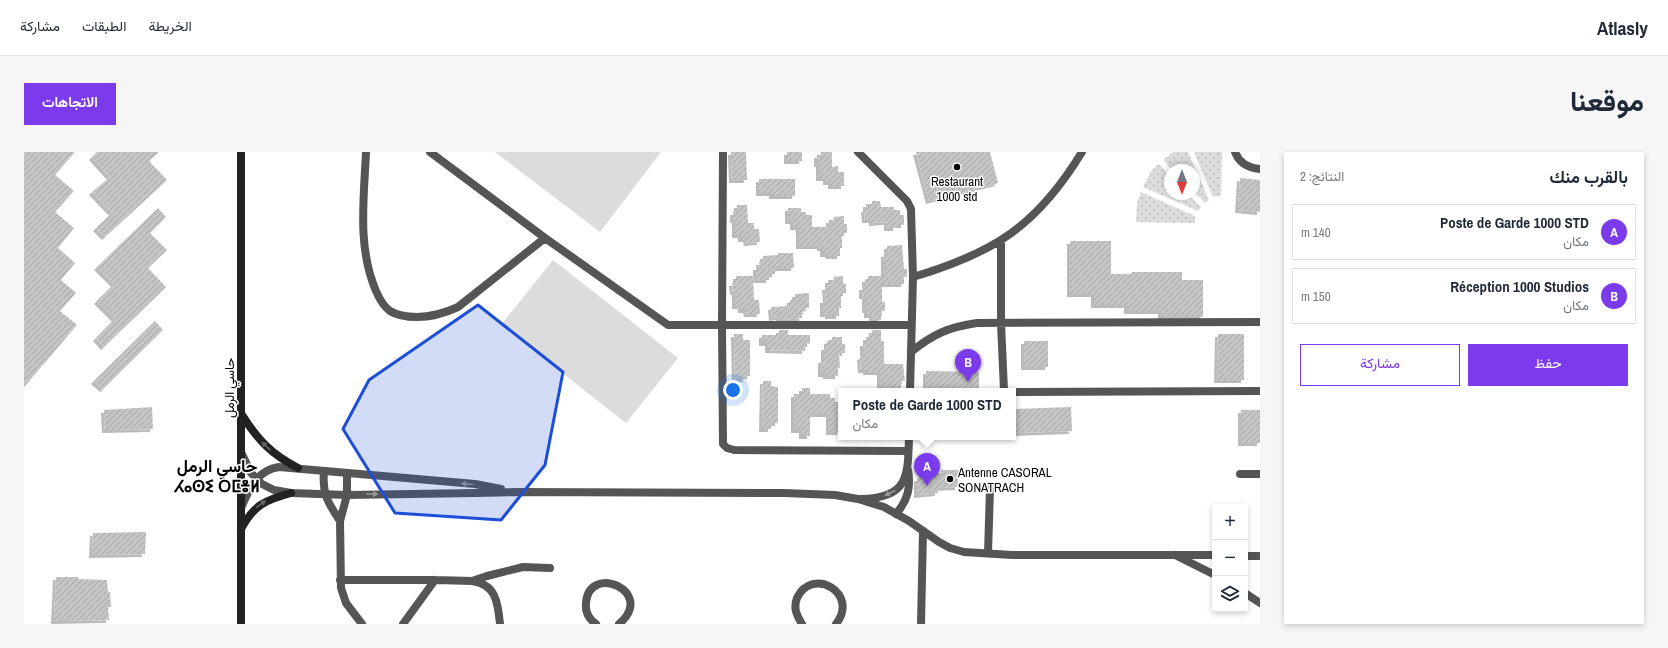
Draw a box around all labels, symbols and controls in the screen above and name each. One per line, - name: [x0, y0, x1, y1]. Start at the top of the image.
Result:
- text: Atlasly: [1597, 15, 1648, 41]
- text: مشاركة: [20, 17, 60, 35]
- text: الطبقات: [82, 17, 126, 35]
- text: الخريطة: [148, 17, 192, 35]
- text: موقعنا: [1570, 82, 1644, 120]
- button: الاتجاهات: [24, 83, 116, 125]
- marker: Restaurant 1000 std: [952, 162, 962, 172]
- north arrow: [1164, 164, 1200, 200]
- text: بالقرب منك: [1549, 165, 1628, 188]
- text: النتائج: 2: [1300, 168, 1344, 185]
- place label: Restaurant 1000 std: [931, 173, 983, 205]
- text: Poste de Garde 1000 STD: [1440, 212, 1589, 233]
- text: 140 m: [1301, 224, 1331, 241]
- text: A: [1610, 224, 1618, 241]
- text: مكان: [1563, 233, 1589, 250]
- text: Réception 1000 Studios: [1450, 276, 1589, 297]
- text: 150 m: [1301, 288, 1331, 305]
- text: B: [1610, 288, 1618, 305]
- text: مكان: [1563, 297, 1589, 314]
- button: مشاركة: [1300, 344, 1460, 386]
- button: حفظ: [1468, 344, 1628, 386]
- pin: B: [955, 349, 981, 382]
- street label: حاسي الرمل: [221, 358, 240, 418]
- your location: [723, 380, 743, 400]
- popup: [838, 388, 1016, 440]
- text: Poste de Garde 1000 STD: [852, 394, 1002, 415]
- text: مكان: [852, 415, 878, 432]
- one-way arrow: [261, 442, 271, 451]
- pin: A: [914, 453, 940, 486]
- district label: حاسي الرمل ⵃⴰⵙⵉ ⵔⵎⴻⵍ: [173, 454, 260, 497]
- place label: Antenne CASORAL SONATRACH: [957, 464, 1052, 496]
- marker: Antenne CASORAL SONATRACH: [945, 474, 955, 484]
- one-way arrow: [461, 480, 474, 487]
- one-way arrow: [884, 490, 896, 496]
- one-way arrow: [366, 491, 379, 497]
- one-way arrow: [255, 500, 266, 509]
- map controls: [1212, 504, 1248, 612]
- button: +: [1212, 504, 1248, 540]
- button: −: [1212, 540, 1248, 576]
- button: layers: [1212, 576, 1248, 612]

